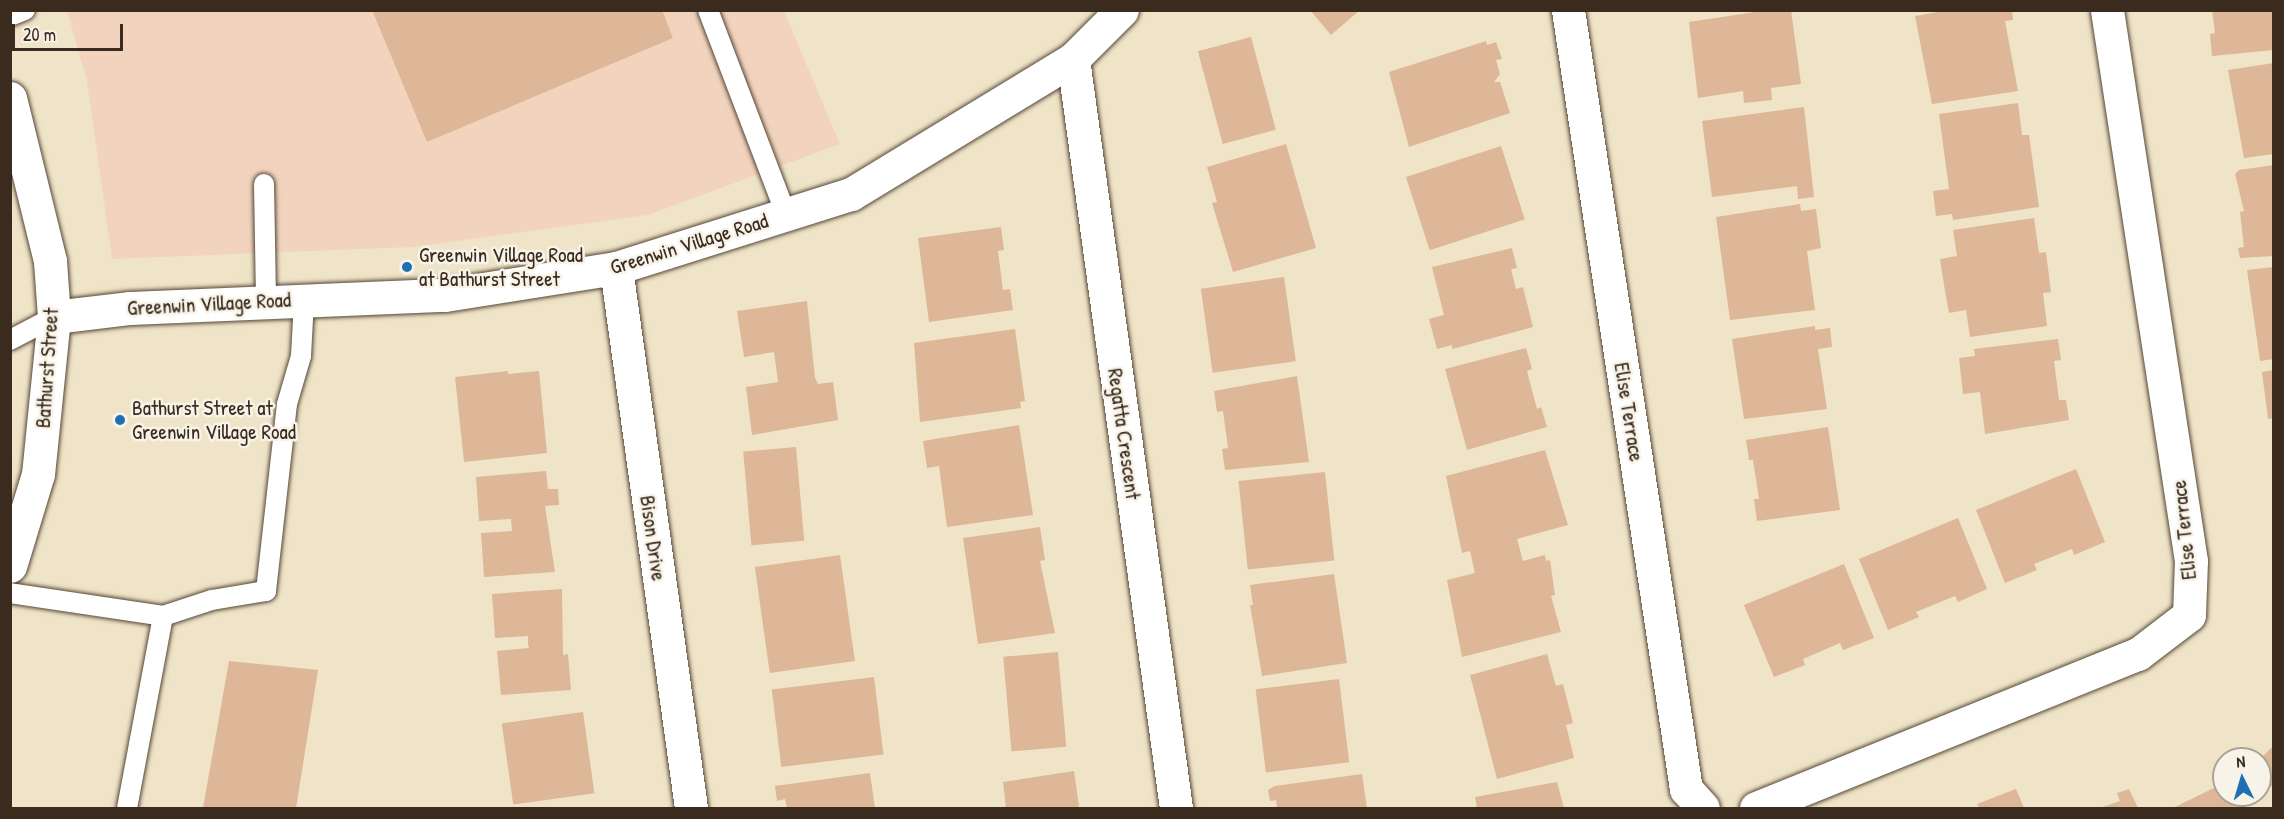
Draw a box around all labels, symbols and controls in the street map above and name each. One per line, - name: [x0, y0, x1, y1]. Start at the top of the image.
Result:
- scale bar: [15, 12, 126, 50]
- text: 20 m: [23, 22, 56, 47]
- street label: Greenwin Village Road: [607, 208, 771, 280]
- place label: Greenwin Village Road at Bathurst Street: [419, 242, 583, 292]
- marker: Greenwin Village Road at Bathurst Street: [400, 260, 414, 274]
- street label: Greenwin Village Road: [127, 287, 291, 321]
- street label: Bathurst Street: [30, 307, 64, 429]
- street label: Elise Terrace: [1609, 361, 1649, 463]
- street label: Regatta Crescent: [1102, 367, 1146, 501]
- place label: Bathurst Street at Greenwin Village Road: [132, 395, 296, 445]
- marker: Bathurst Street at Greenwin Village Road: [113, 413, 127, 427]
- street label: Elise Terrace: [2166, 479, 2202, 581]
- street label: Bison Drive: [635, 494, 671, 582]
- north arrow: [2212, 747, 2272, 807]
- text: N: [2235, 750, 2246, 772]

